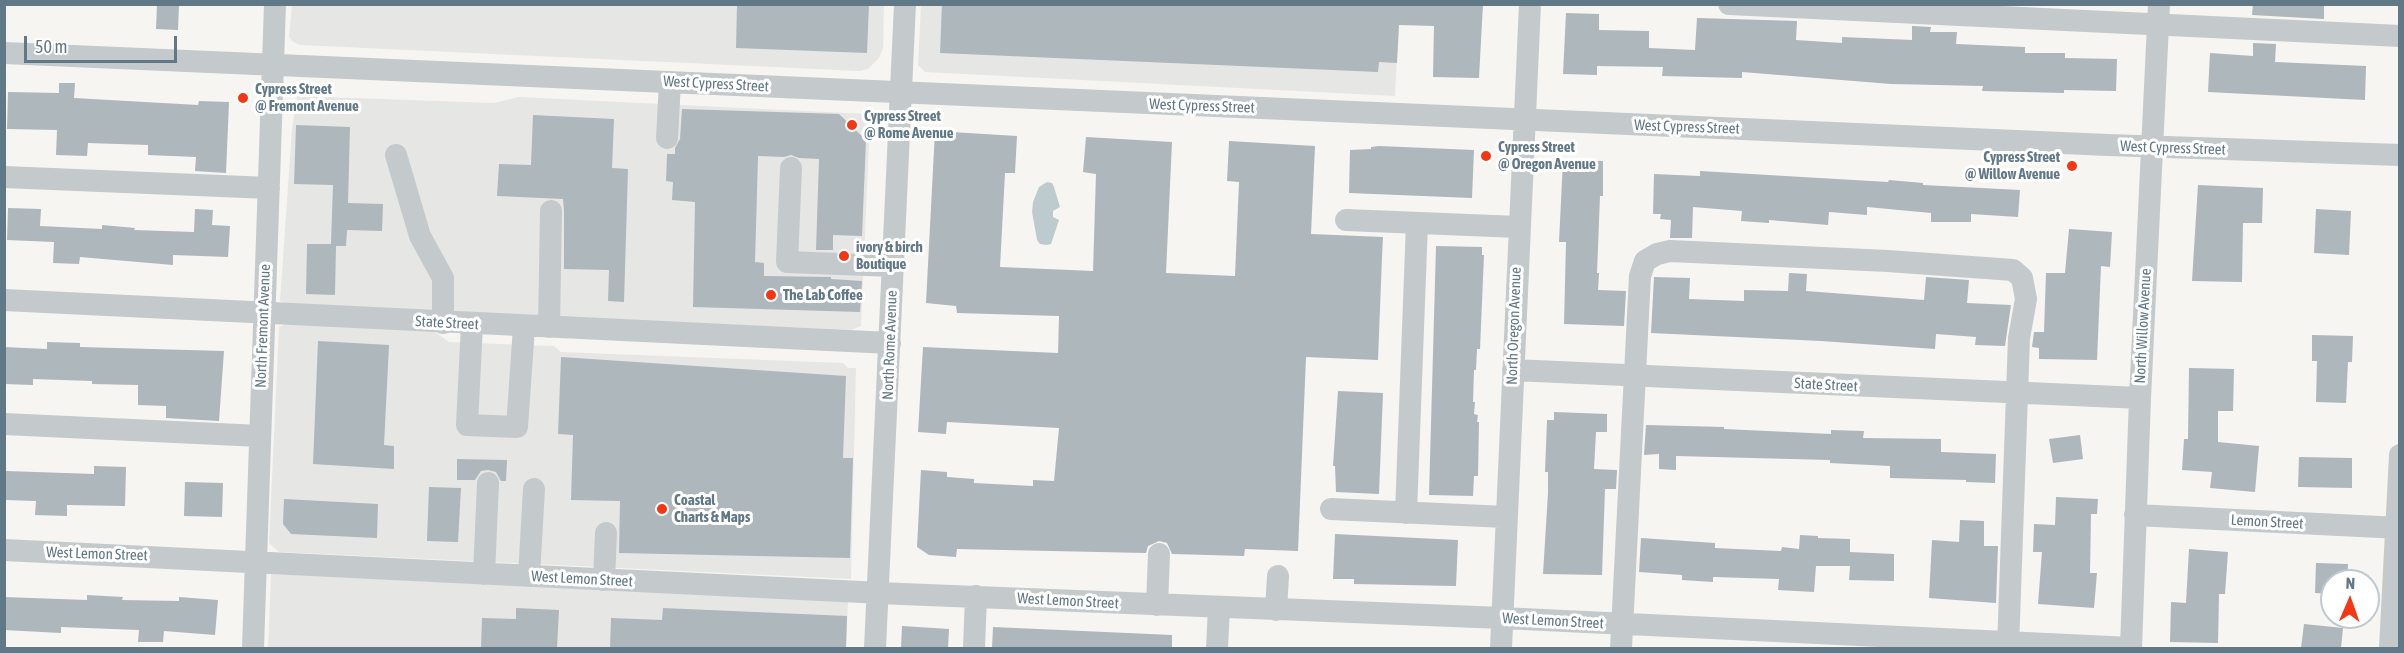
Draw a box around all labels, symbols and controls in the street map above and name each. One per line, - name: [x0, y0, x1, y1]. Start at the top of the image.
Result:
- scale bar: [27, 24, 180, 62]
- text: 50 m: [35, 36, 67, 57]
- street label: West Cypress Street: [663, 72, 769, 96]
- place label: Cypress Street @ Fremont Avenue: [255, 80, 359, 115]
- marker: Cypress Street @ Fremont Avenue: [236, 91, 250, 105]
- street label: West Cypress Street: [1149, 95, 1255, 117]
- place label: Cypress Street @ Rome Avenue: [864, 107, 953, 142]
- street label: West Cypress Street: [1634, 116, 1740, 138]
- marker: Cypress Street @ Rome Avenue: [845, 118, 859, 132]
- street label: West Cypress Street: [2120, 137, 2226, 159]
- place label: Cypress Street @ Oregon Avenue: [1498, 138, 1596, 173]
- place label: Cypress Street @ Willow Avenue: [1965, 148, 2060, 183]
- marker: Cypress Street @ Oregon Avenue: [1479, 149, 1493, 163]
- marker: Cypress Street @ Willow Avenue: [2065, 159, 2079, 173]
- place label: ivory & birch Boutique: [856, 238, 923, 273]
- marker: ivory & birch Boutique: [837, 249, 851, 263]
- street label: North Fremont Avenue: [252, 264, 274, 388]
- street label: North Oregon Avenue: [1503, 267, 1525, 385]
- street label: North Willow Avenue: [2131, 268, 2155, 384]
- place label: The Lab Coffee: [783, 286, 863, 304]
- marker: The Lab Coffee: [764, 288, 778, 302]
- street label: North Rome Avenue: [879, 290, 901, 400]
- street label: State Street: [415, 312, 479, 334]
- street label: State Street: [1794, 374, 1858, 396]
- place label: Coastal Charts & Maps: [674, 491, 750, 526]
- marker: Coastal Charts & Maps: [655, 502, 669, 516]
- street label: Lemon Street: [2230, 511, 2304, 533]
- street label: West Lemon Street: [46, 543, 148, 565]
- street label: West Lemon Street: [531, 567, 633, 591]
- north arrow: [2320, 569, 2380, 629]
- text: N: [2346, 574, 2356, 592]
- street label: West Lemon Street: [1017, 589, 1119, 613]
- street label: West Lemon Street: [1502, 609, 1604, 633]

